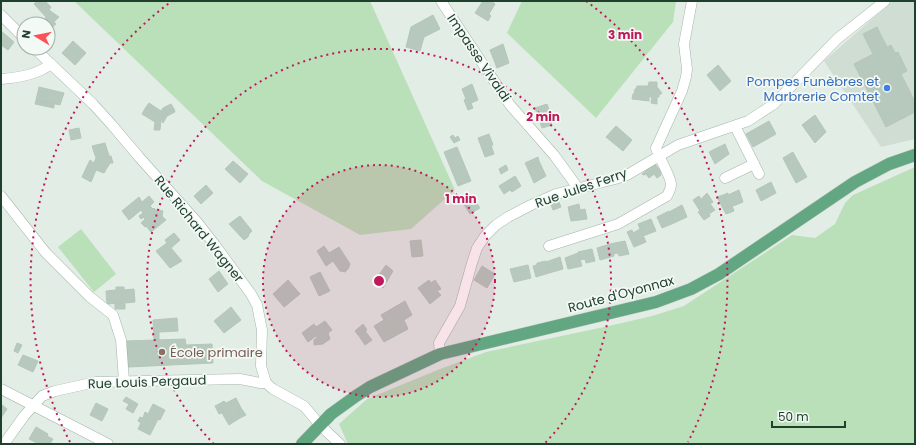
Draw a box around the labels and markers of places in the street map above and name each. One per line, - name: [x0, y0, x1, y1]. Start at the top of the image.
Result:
- place label: Pompes Funèbres et Marbrerie Comtet: [747, 72, 879, 106]
- marker: Pompes Funèbres et Marbrerie Comtet: [882, 83, 892, 93]
- centre of rings: [372, 274, 386, 288]
- place label: École primaire: [170, 343, 263, 362]
- marker: École primaire: [157, 347, 167, 357]

